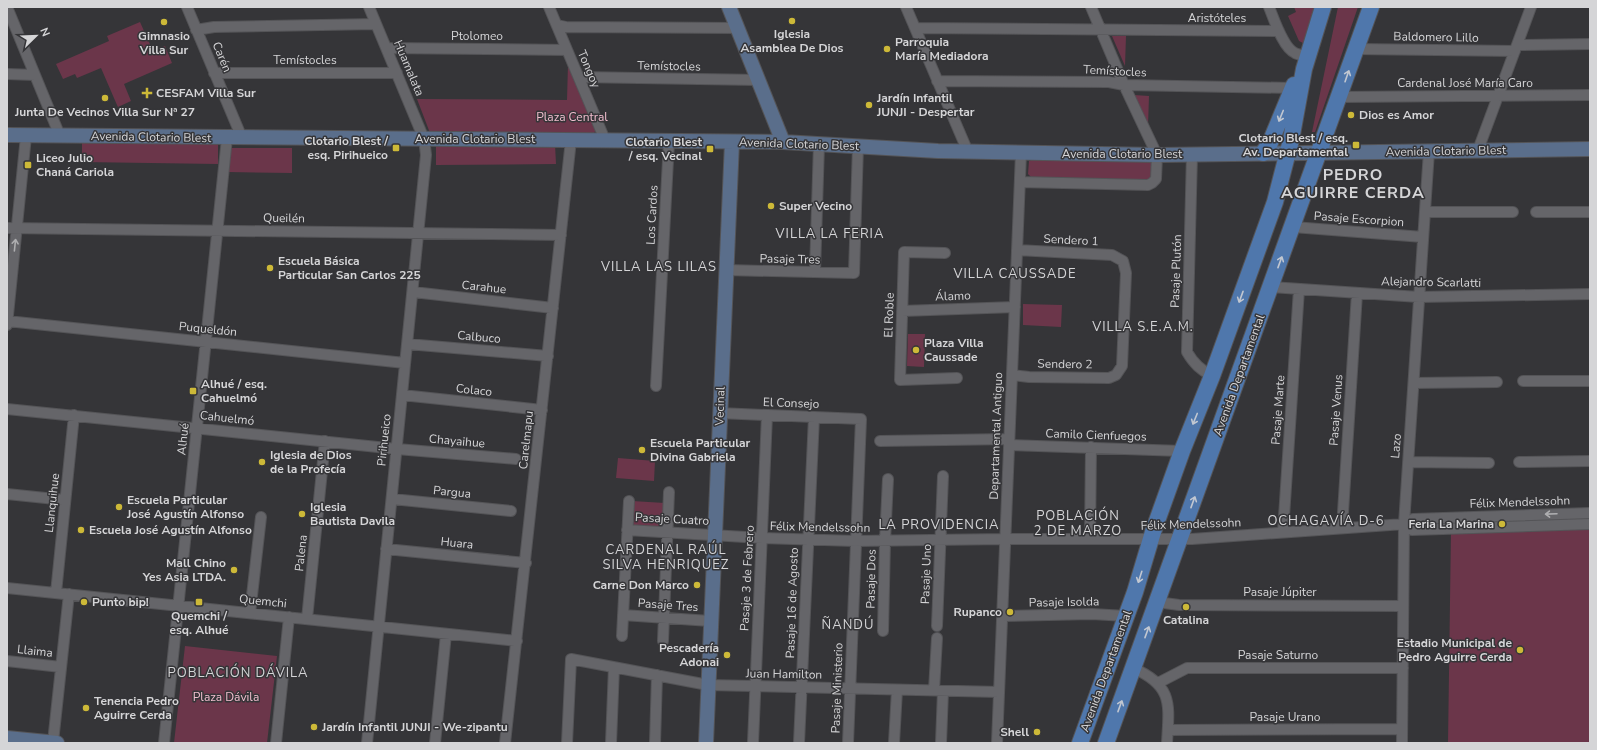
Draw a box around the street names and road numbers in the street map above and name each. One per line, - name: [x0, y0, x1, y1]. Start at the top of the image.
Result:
- street label: Aristóteles: [1188, 10, 1246, 26]
- street label: Ptolomeo: [451, 28, 503, 44]
- street label: Baldomero Lillo: [1393, 28, 1479, 46]
- street label: Huamalata: [390, 38, 428, 98]
- street label: Carén: [208, 39, 236, 75]
- street label: Tongoy: [574, 48, 604, 91]
- street label: Temístocles: [273, 52, 337, 68]
- street label: Temístocles: [637, 57, 701, 75]
- street label: Temístocles: [1083, 61, 1147, 81]
- street label: Cardenal José María Caro: [1397, 75, 1533, 91]
- street label: Avenida Clotario Blest: [91, 128, 212, 146]
- street label: Avenida Clotario Blest: [415, 131, 536, 147]
- street label: Avenida Clotario Blest: [739, 134, 860, 154]
- street label: Avenida Clotario Blest: [1386, 142, 1507, 160]
- street label: Avenida Clotario Blest: [1062, 146, 1183, 162]
- street label: Los Cardos: [642, 184, 662, 245]
- street label: Pasaje Escorpion: [1313, 208, 1405, 230]
- street label: Queilén: [263, 210, 305, 226]
- street label: Sendero 1: [1043, 231, 1099, 249]
- street label: Pasaje Plutón: [1167, 234, 1185, 308]
- street label: Pasaje Tres: [759, 250, 821, 268]
- street label: Alejandro Scarlatti: [1381, 273, 1481, 291]
- street label: Carahue: [461, 277, 507, 297]
- street label: Álamo: [935, 287, 971, 305]
- street label: El Roble: [880, 292, 898, 338]
- street label: Avenida Departamental: [1210, 312, 1269, 438]
- street label: Puqueldón: [178, 318, 238, 340]
- street label: Calbuco: [457, 327, 502, 347]
- street label: Sendero 2: [1037, 356, 1093, 372]
- street label: Departamental Antiguo: [986, 372, 1006, 500]
- street label: Pasaje Venus: [1326, 374, 1346, 446]
- street label: Pasaje Marte: [1268, 375, 1288, 445]
- street label: Colaco: [455, 380, 493, 400]
- street label: Vecinal: [711, 386, 729, 427]
- street label: El Consejo: [763, 394, 820, 412]
- street label: Cahuelmó: [199, 407, 255, 429]
- street label: Carelmapu: [515, 410, 537, 470]
- street label: Pirihueico: [373, 413, 395, 467]
- street label: Alhué: [173, 422, 193, 456]
- street label: Camilo Cienfuegos: [1045, 425, 1147, 445]
- street label: Chayaihue: [428, 431, 486, 451]
- street label: Lazo: [1387, 433, 1405, 459]
- street label: Llanquihue: [41, 472, 63, 534]
- street label: Pargua: [432, 482, 472, 502]
- street label: Félix Mendelssohn: [1469, 492, 1571, 512]
- street label: Pasaje Cuatro: [635, 509, 710, 529]
- street label: Félix Mendelssohn: [1140, 514, 1242, 534]
- street label: Félix Mendelssohn: [770, 518, 870, 536]
- street label: Pasaje 3 de Febrero: [736, 524, 758, 631]
- street label: Huara: [440, 533, 474, 553]
- street label: Palena: [291, 534, 311, 572]
- street label: Pasaje Uno: [917, 543, 935, 604]
- street label: Pasaje 16 de Agosto: [782, 547, 802, 659]
- street label: Pasaje Dos: [862, 549, 880, 609]
- street label: Pasaje Júpiter: [1243, 584, 1317, 600]
- street label: Quemchi: [238, 591, 288, 611]
- street label: Pasaje Isolda: [1029, 593, 1099, 611]
- street label: Pasaje Tres: [637, 595, 699, 615]
- street label: Avenida Departamental: [1077, 608, 1136, 734]
- street label: Llaima: [16, 641, 54, 661]
- street label: Pasaje Ministerio: [827, 642, 847, 734]
- street label: Pasaje Saturno: [1238, 647, 1319, 663]
- street label: Juan Hamilton: [745, 665, 822, 683]
- street label: Pasaje Urano: [1250, 709, 1321, 725]

